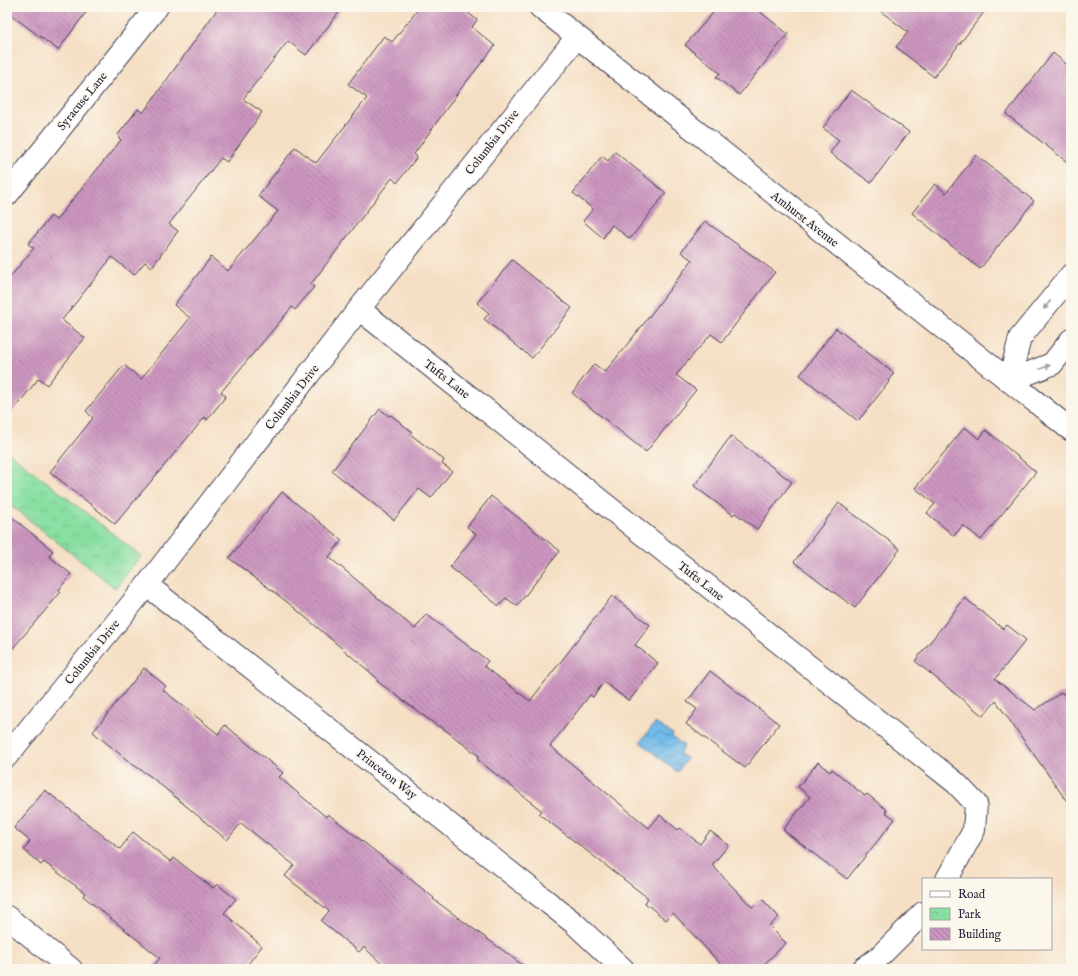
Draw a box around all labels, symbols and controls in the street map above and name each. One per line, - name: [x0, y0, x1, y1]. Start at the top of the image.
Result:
- street label: Syracuse Lane: [54, 69, 111, 134]
- street label: Columbia Drive: [462, 106, 523, 178]
- street label: Amhurst Avenue: [767, 188, 842, 251]
- one-way arrow: [1042, 300, 1051, 311]
- street label: Tufts Lane: [420, 357, 473, 402]
- street label: Columbia Drive: [262, 361, 323, 433]
- one-way arrow: [1039, 364, 1050, 370]
- street label: Tufts Lane: [674, 559, 727, 604]
- street label: Columbia Drive: [62, 617, 123, 688]
- street label: Princeton Way: [353, 746, 420, 803]
- legend: [922, 878, 1052, 950]
- text: Road: [958, 887, 986, 902]
- text: Park: [958, 907, 981, 922]
- text: Building: [958, 927, 1002, 942]

